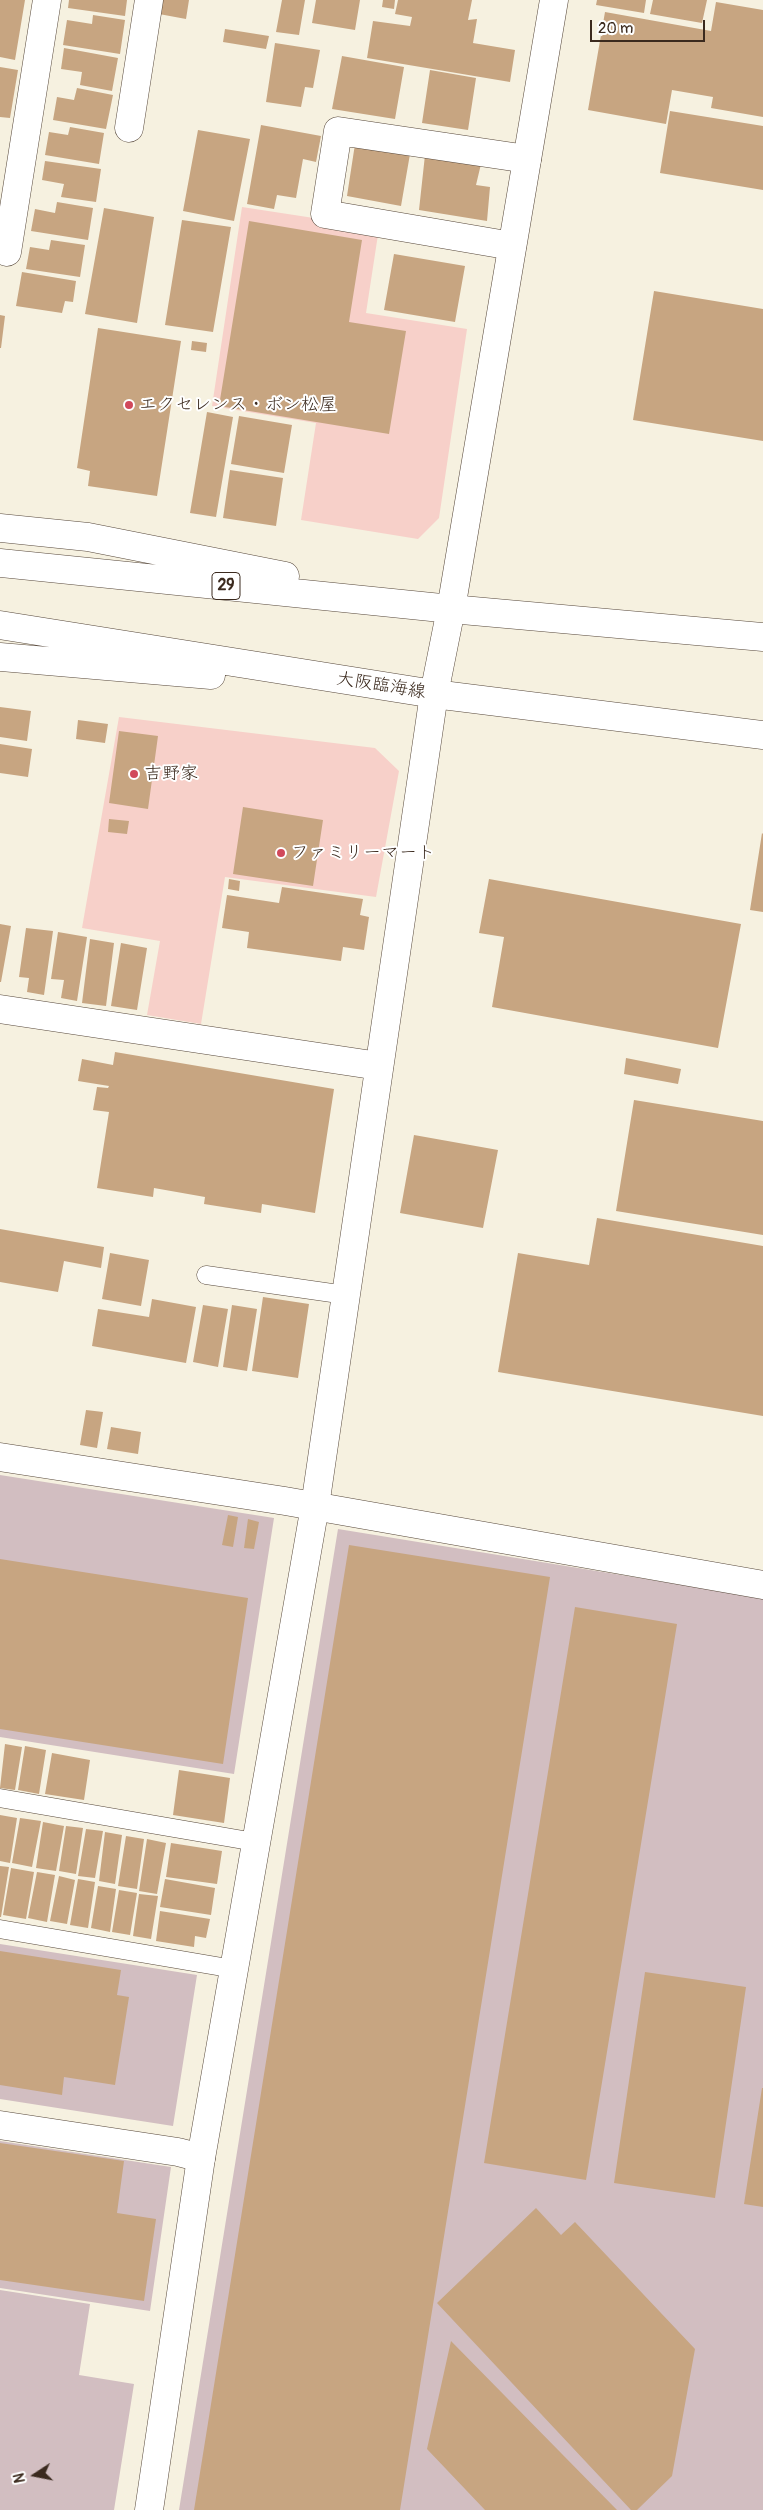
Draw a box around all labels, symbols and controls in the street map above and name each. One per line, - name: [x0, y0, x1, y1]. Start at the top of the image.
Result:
- scale bar: [593, 10, 708, 42]
- text: 20 m: [598, 19, 633, 38]
- place label: エクセレンス・ボン松屋: [139, 394, 337, 416]
- marker: エクセレンス・ボン松屋: [123, 399, 135, 411]
- road number: 29: [212, 572, 240, 600]
- street label: 大阪臨海線: [335, 668, 427, 704]
- place label: 吉野家: [144, 763, 198, 785]
- marker: 吉野家: [128, 768, 140, 780]
- place label: ファミリーマート: [291, 842, 435, 864]
- marker: ファミリーマート: [275, 847, 287, 859]
- north arrow: [10, 2450, 60, 2500]
- text: N: [11, 2472, 29, 2484]

